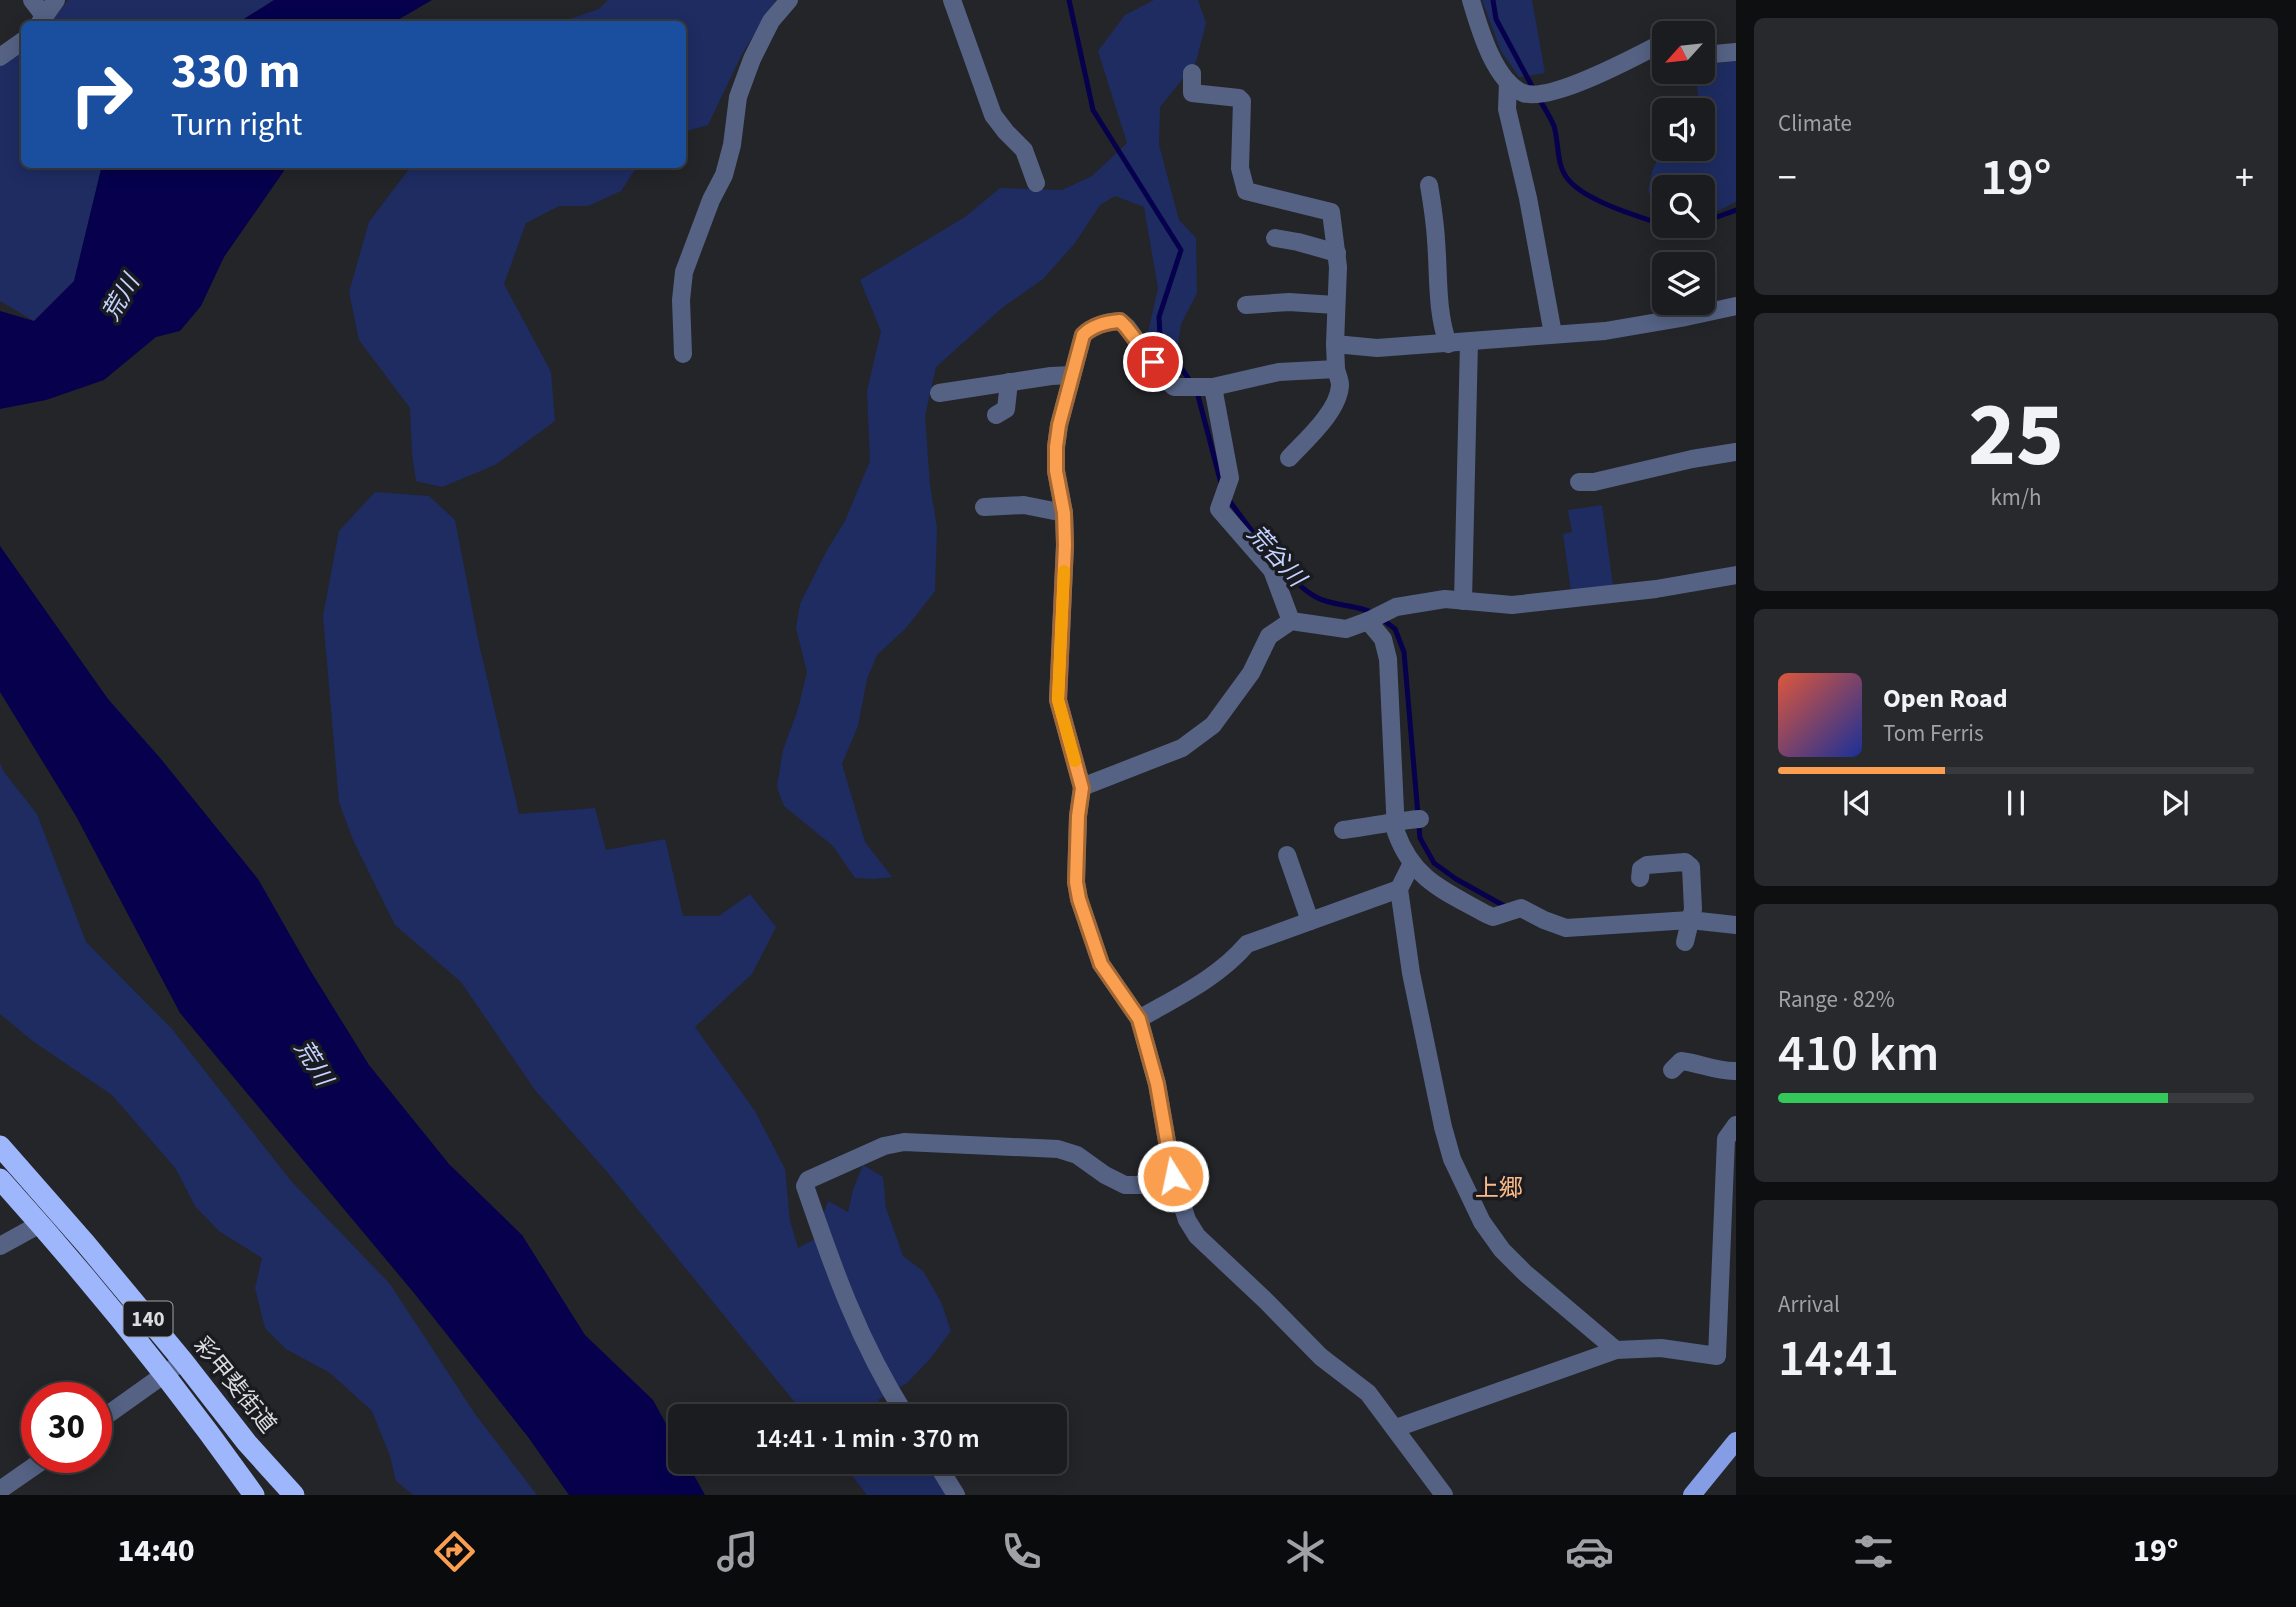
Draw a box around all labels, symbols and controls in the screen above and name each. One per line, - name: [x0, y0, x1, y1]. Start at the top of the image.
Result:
- north arrow: [1652, 21, 1715, 84]
- map controls: [1652, 21, 1715, 315]
- text: 330 m: [171, 37, 300, 107]
- icon: right: [56, 49, 147, 140]
- button: sound: [1652, 98, 1715, 161]
- text: Turn right: [171, 102, 302, 148]
- text: Climate: [1778, 107, 1852, 140]
- text: 19°: [1980, 141, 2052, 215]
- text: −: [1778, 151, 1797, 205]
- text: +: [2235, 151, 2254, 205]
- button: search: [1652, 175, 1715, 238]
- button: layers: [1652, 252, 1715, 315]
- water label: 荒川: [94, 266, 150, 328]
- pin: [1123, 332, 1183, 392]
- icon: arrive: [1134, 343, 1172, 381]
- text: 25: [1968, 371, 2064, 500]
- text: km/h: [1990, 481, 2042, 514]
- water label: 荒谷川: [1239, 518, 1315, 597]
- text: Open Road: [1883, 680, 2008, 717]
- text: Tom Ferris: [1883, 717, 1984, 750]
- icon: previous: [1838, 784, 1876, 822]
- icon: pause: [1997, 784, 2035, 822]
- icon: next: [2156, 784, 2194, 822]
- text: Range · 82%: [1778, 983, 1895, 1016]
- text: 410 km: [1778, 1017, 1939, 1091]
- water label: 荒川: [285, 1033, 342, 1095]
- position arrow: [1136, 1139, 1210, 1213]
- district label: 上郷: [1475, 1171, 1523, 1206]
- text: Arrival: [1778, 1288, 1840, 1321]
- road number: 140: [124, 1302, 172, 1336]
- text: 14:41: [1778, 1322, 1899, 1396]
- street label: 彩甲斐街道: [186, 1330, 284, 1440]
- speed limit sign: 30: [21, 1382, 112, 1473]
- text: 14:41 · 1 min · 370 m: [755, 1420, 980, 1457]
- icon: directions: [430, 1527, 479, 1576]
- icon: music: [713, 1527, 762, 1576]
- icon: phone: [997, 1527, 1046, 1576]
- icon: climate: [1281, 1527, 1330, 1576]
- icon: car: [1565, 1527, 1614, 1576]
- icon: filters: [1849, 1527, 1898, 1576]
- text: 14:40: [117, 1528, 195, 1574]
- text: 19°: [2133, 1528, 2178, 1574]

